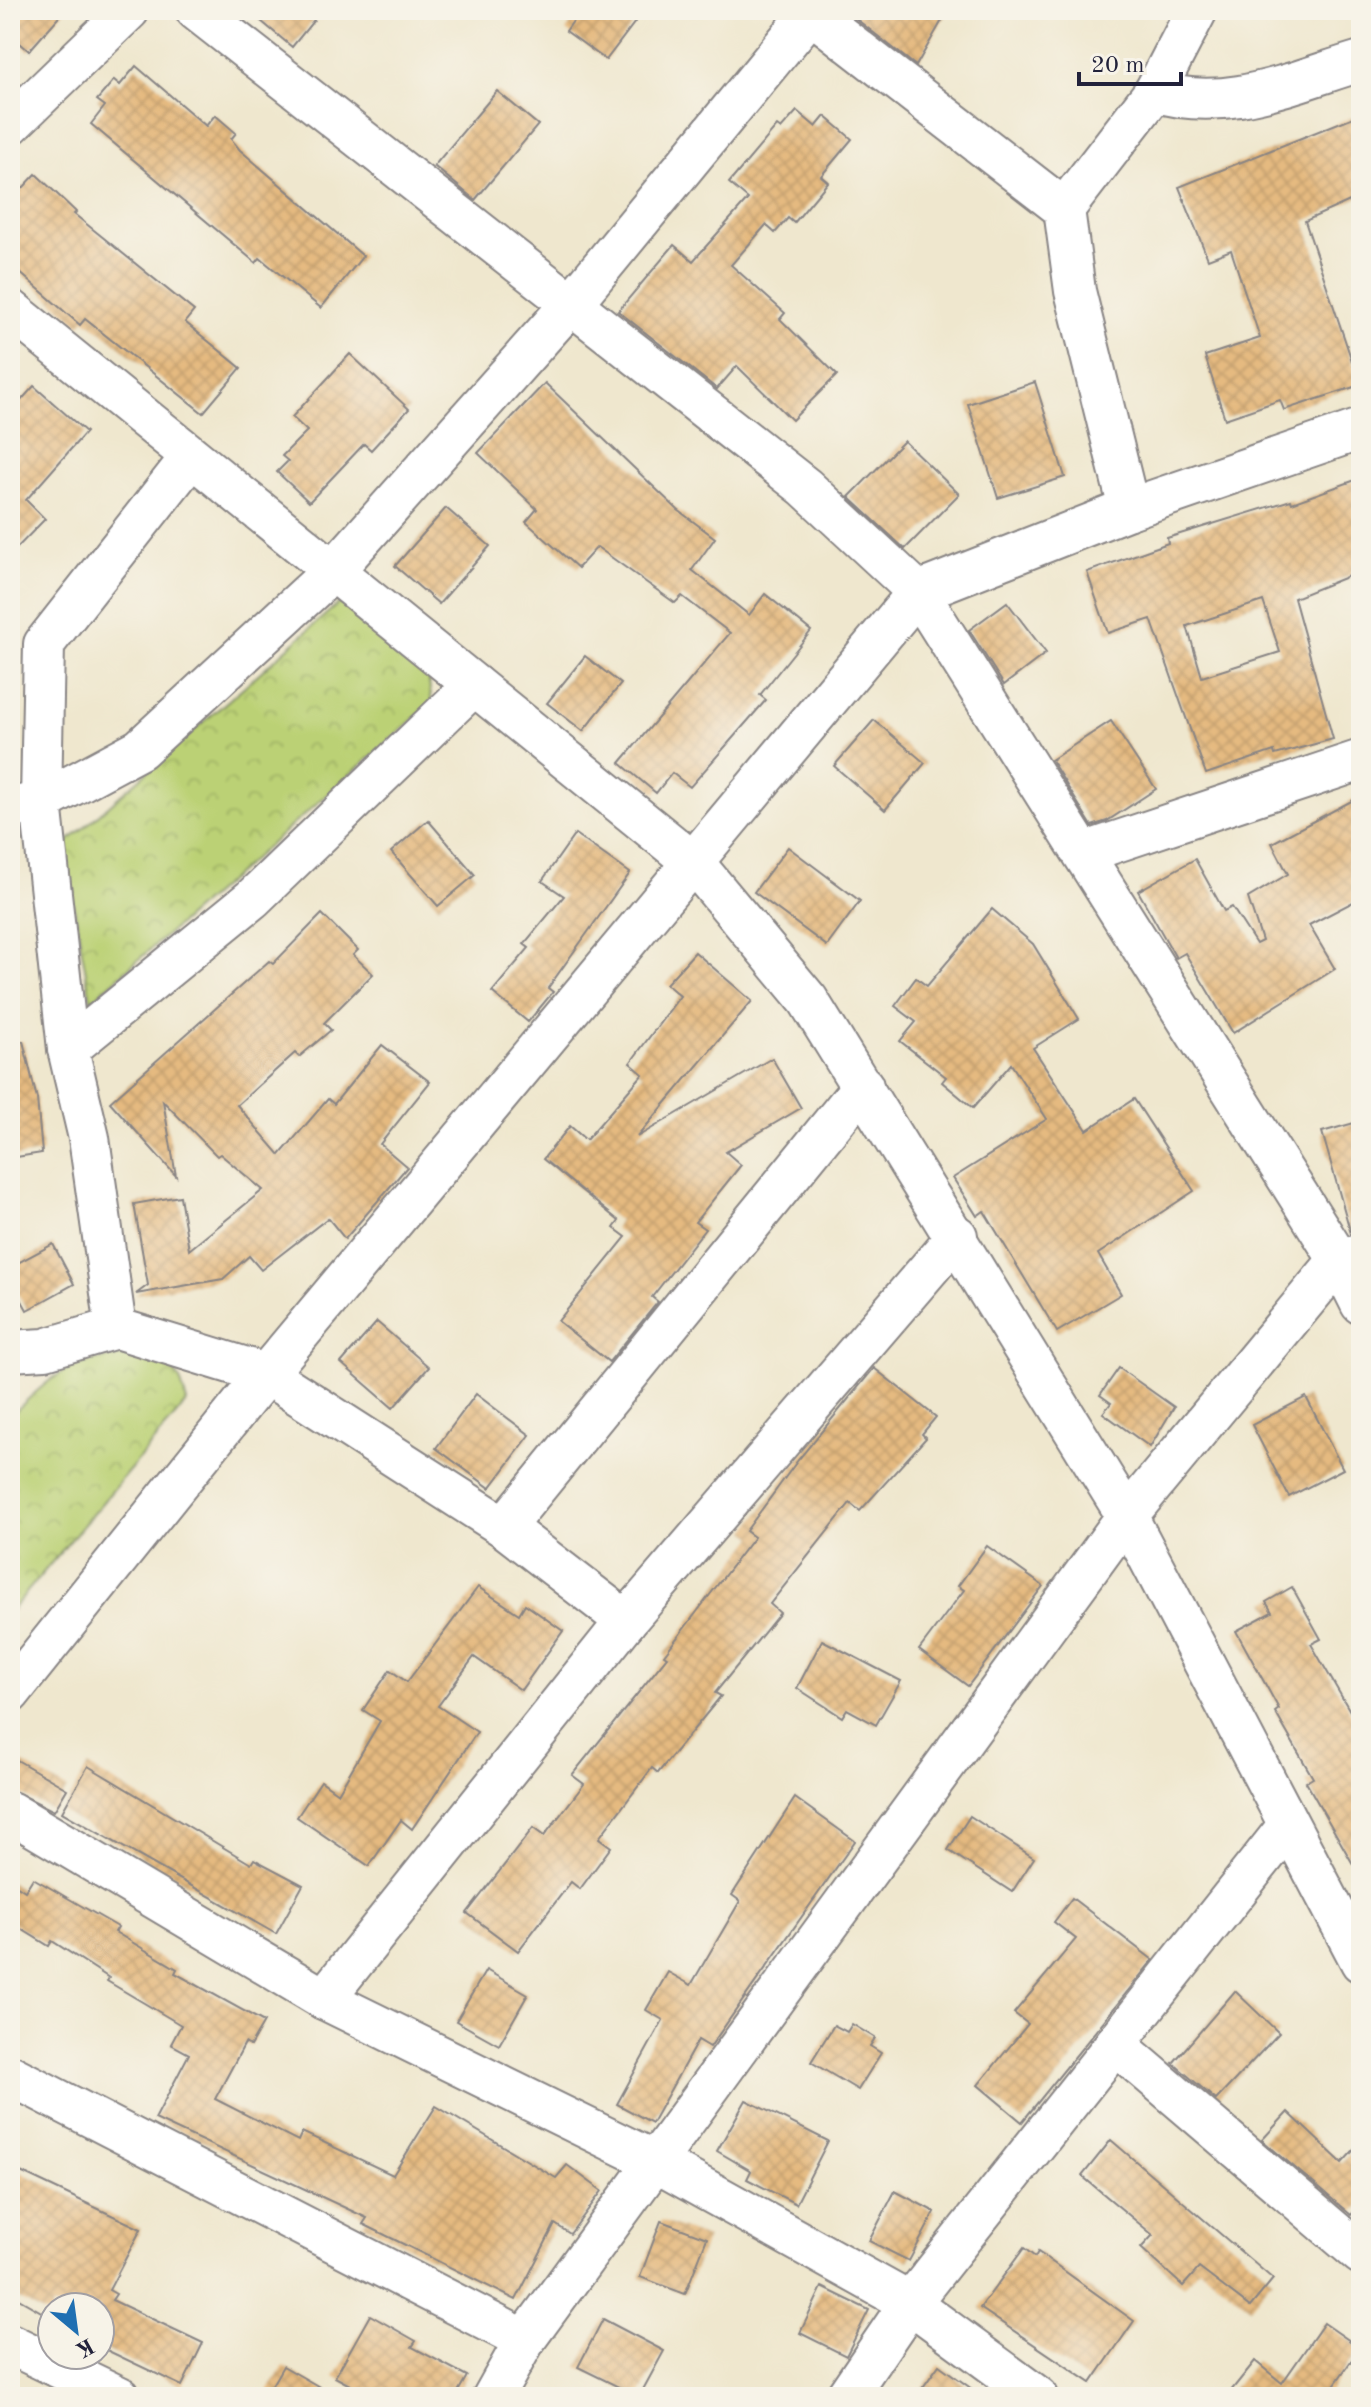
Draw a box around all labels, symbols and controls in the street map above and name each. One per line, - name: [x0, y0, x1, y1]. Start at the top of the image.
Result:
- scale bar: [1079, 36, 1181, 86]
- text: 20 m: [1091, 54, 1145, 78]
- north arrow: [36, 2291, 116, 2371]
- text: K: [72, 2333, 97, 2360]

